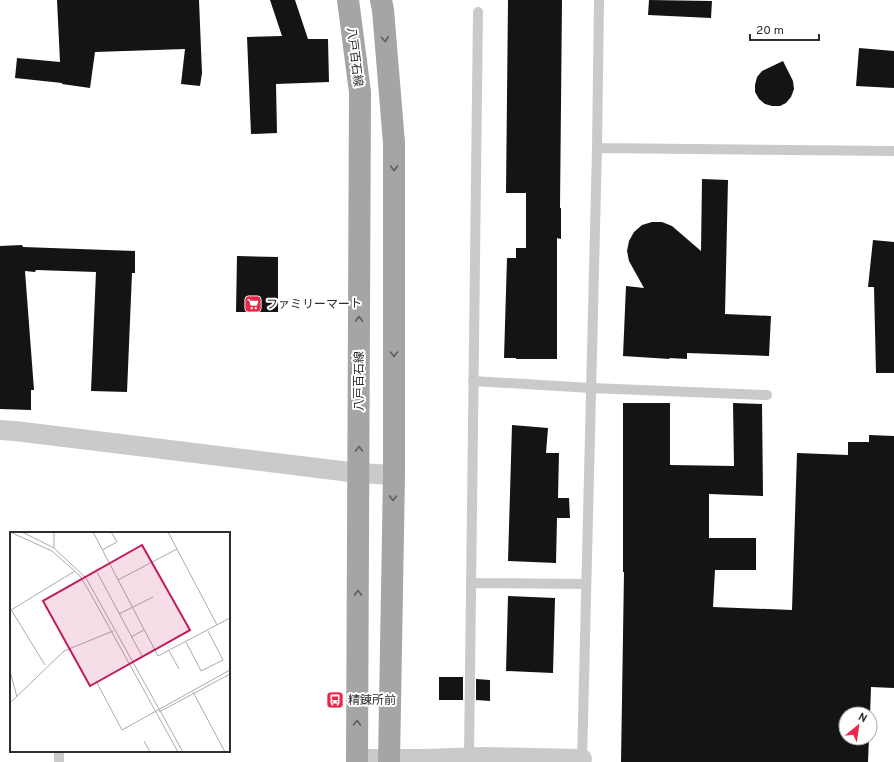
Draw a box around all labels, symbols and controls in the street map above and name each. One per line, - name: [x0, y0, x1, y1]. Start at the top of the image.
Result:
- scale bar: [750, 16, 819, 42]
- text: 20 m: [756, 23, 784, 39]
- street label: 八戸百石線: [342, 26, 366, 88]
- one-way arrow: [381, 36, 390, 42]
- one-way arrow: [390, 165, 398, 171]
- supermarket icon: ファミリーマート: [243, 294, 263, 314]
- place label: ファミリーマート: [266, 297, 362, 313]
- one-way arrow: [355, 316, 363, 322]
- street label: 八戸百石線: [352, 351, 368, 411]
- one-way arrow: [390, 351, 398, 357]
- one-way arrow: [354, 446, 363, 452]
- one-way arrow: [389, 495, 398, 501]
- inset map: [10, 532, 230, 752]
- one-way arrow: [354, 590, 362, 596]
- bus stop icon: 精錬所前: [325, 690, 345, 710]
- place label: 精錬所前: [348, 693, 396, 709]
- north arrow: [838, 706, 878, 746]
- text: N: [856, 710, 869, 726]
- one-way arrow: [353, 720, 361, 726]

